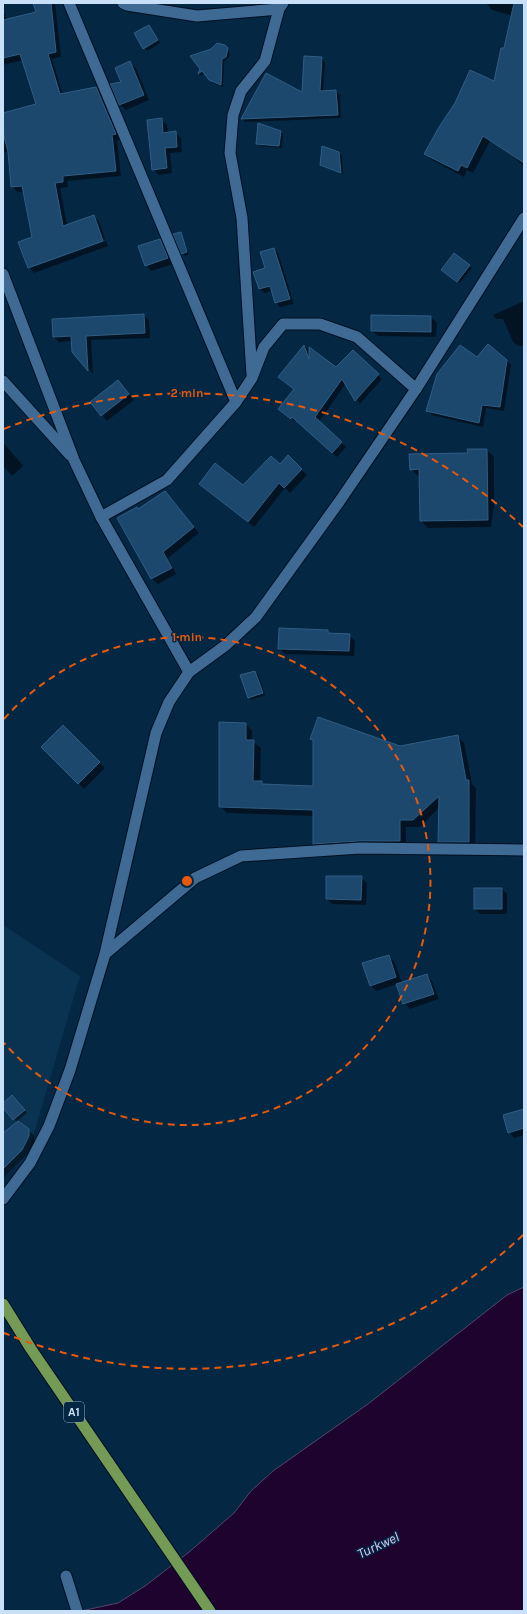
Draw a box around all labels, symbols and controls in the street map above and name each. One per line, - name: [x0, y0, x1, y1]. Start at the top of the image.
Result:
- text: 2 min: [170, 386, 204, 400]
- text: 1 min: [172, 630, 202, 644]
- centre of rings: [180, 874, 194, 888]
- road number: A1: [64, 1402, 84, 1422]
- water label: Turkwel: [355, 1528, 402, 1562]

